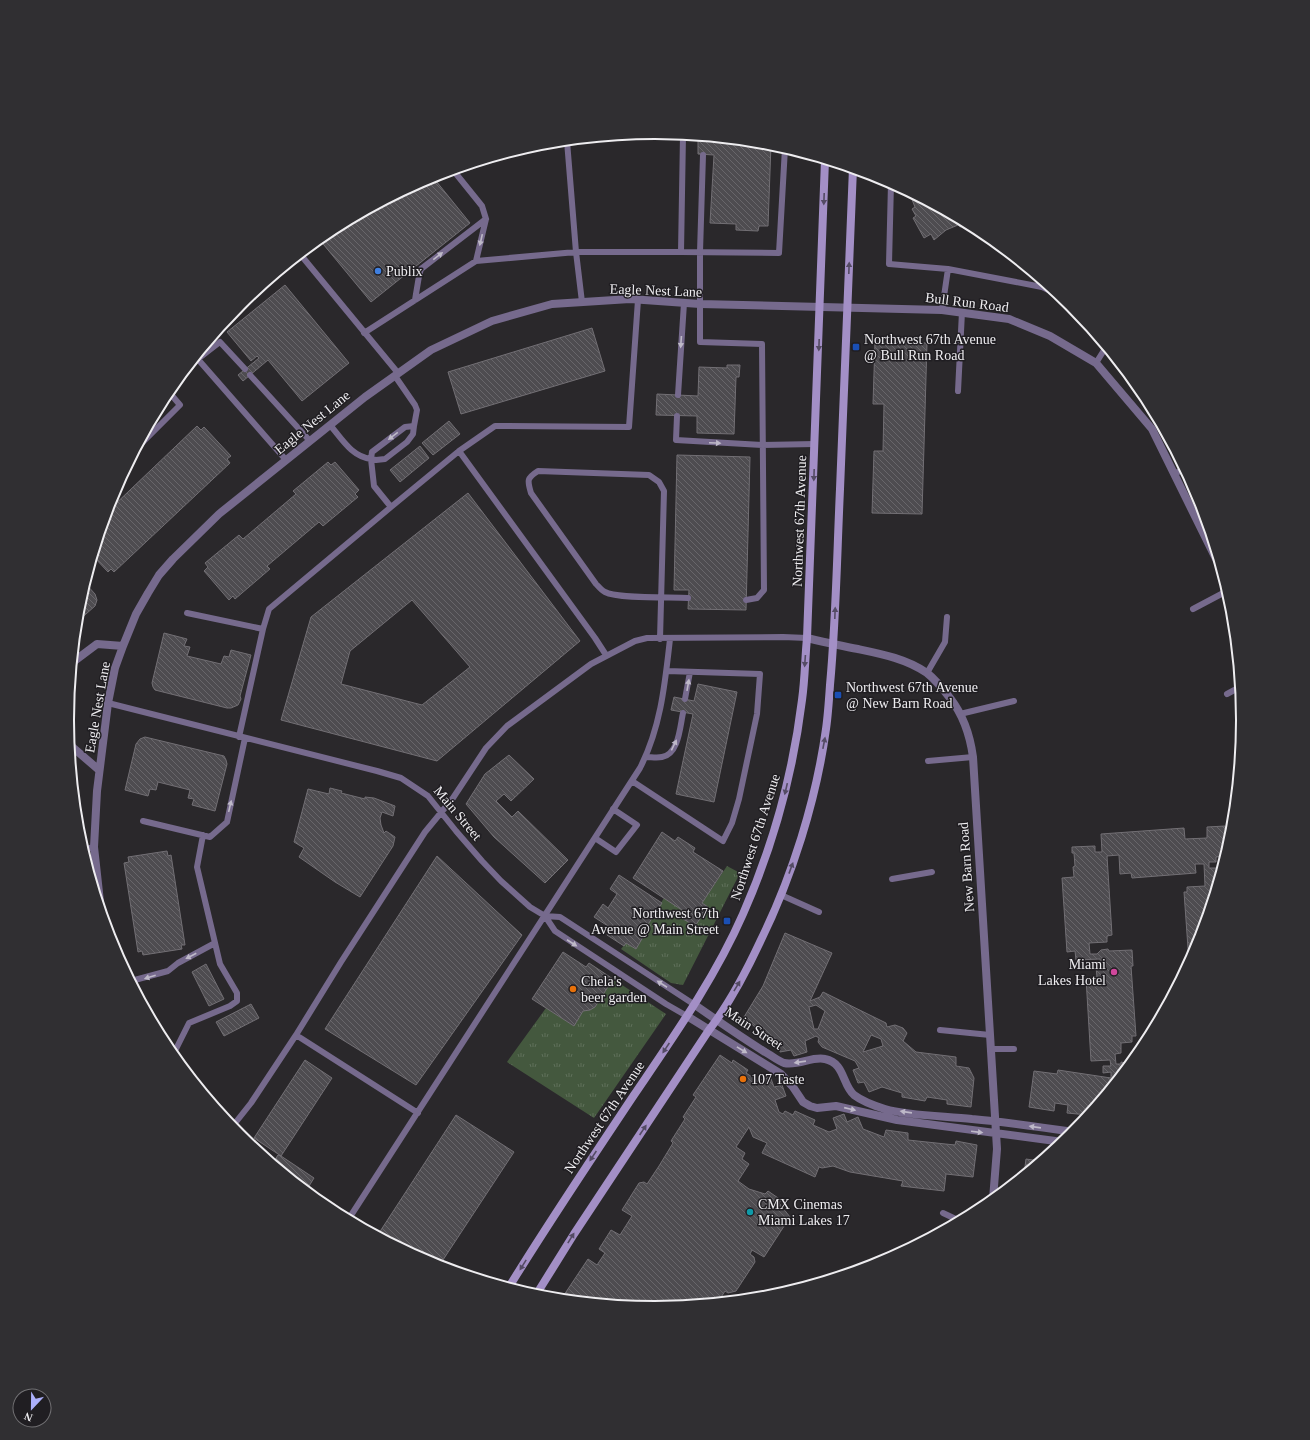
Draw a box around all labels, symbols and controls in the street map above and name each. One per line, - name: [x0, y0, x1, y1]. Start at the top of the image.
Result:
- one-way arrow: [821, 193, 827, 206]
- one-way arrow: [478, 234, 484, 246]
- one-way arrow: [432, 251, 443, 260]
- one-way arrow: [845, 262, 852, 274]
- place label: Publix: [386, 264, 423, 279]
- marker: Publix: [373, 266, 383, 276]
- street label: Eagle Nest Lane: [609, 281, 702, 300]
- street label: Bull Run Road: [924, 290, 1010, 315]
- place label: Northwest 67th Avenue @ Bull Run Road: [864, 332, 996, 363]
- one-way arrow: [678, 336, 685, 348]
- one-way arrow: [815, 339, 822, 351]
- marker: Northwest 67th Avenue @ Bull Run Road: [851, 342, 861, 352]
- street label: Eagle Nest Lane: [272, 387, 353, 457]
- one-way arrow: [388, 432, 398, 440]
- one-way arrow: [709, 439, 721, 446]
- street label: Northwest 67th Avenue: [790, 455, 809, 587]
- one-way arrow: [810, 469, 817, 481]
- one-way arrow: [832, 606, 838, 619]
- one-way arrow: [802, 655, 809, 667]
- street label: Eagle Nest Lane: [82, 660, 113, 754]
- one-way arrow: [685, 679, 691, 691]
- place label: Northwest 67th Avenue @ New Barn Road: [846, 680, 978, 711]
- marker: Northwest 67th Avenue @ New Barn Road: [833, 690, 843, 700]
- one-way arrow: [821, 736, 827, 749]
- one-way arrow: [671, 740, 677, 751]
- street label: Northwest 67th Avenue: [728, 772, 783, 902]
- street label: Main Street: [431, 783, 485, 843]
- one-way arrow: [782, 783, 788, 795]
- one-way arrow: [228, 800, 234, 812]
- street label: New Barn Road: [956, 821, 977, 912]
- one-way arrow: [788, 862, 794, 874]
- place label: Northwest 67th Avenue @ Main Street: [591, 906, 719, 937]
- marker: Northwest 67th Avenue @ Main Street: [722, 916, 732, 926]
- one-way arrow: [567, 939, 577, 947]
- one-way arrow: [185, 953, 196, 959]
- place label: Miami Lakes Hotel: [1038, 957, 1106, 988]
- marker: Miami Lakes Hotel: [1109, 967, 1119, 977]
- one-way arrow: [143, 974, 155, 980]
- place label: Chela's beer garden: [581, 974, 647, 1005]
- one-way arrow: [657, 980, 667, 988]
- one-way arrow: [733, 980, 740, 992]
- marker: Chela's beer garden: [568, 984, 578, 994]
- street label: Main Street: [722, 1004, 785, 1053]
- one-way arrow: [662, 1043, 670, 1054]
- one-way arrow: [736, 1047, 748, 1054]
- street label: Northwest 67th Avenue: [561, 1058, 648, 1176]
- one-way arrow: [793, 1059, 806, 1065]
- place label: 107 Taste: [751, 1072, 805, 1087]
- marker: 107 Taste: [738, 1074, 748, 1084]
- one-way arrow: [844, 1106, 856, 1112]
- one-way arrow: [900, 1109, 912, 1115]
- one-way arrow: [1029, 1124, 1042, 1130]
- one-way arrow: [639, 1125, 647, 1135]
- one-way arrow: [971, 1129, 984, 1135]
- one-way arrow: [589, 1151, 597, 1161]
- place label: CMX Cinemas Miami Lakes 17: [758, 1197, 850, 1228]
- marker: CMX Cinemas Miami Lakes 17: [745, 1207, 755, 1217]
- one-way arrow: [567, 1233, 575, 1243]
- one-way arrow: [519, 1259, 526, 1271]
- north arrow: [12, 1388, 52, 1428]
- text: N: [22, 1410, 34, 1424]

